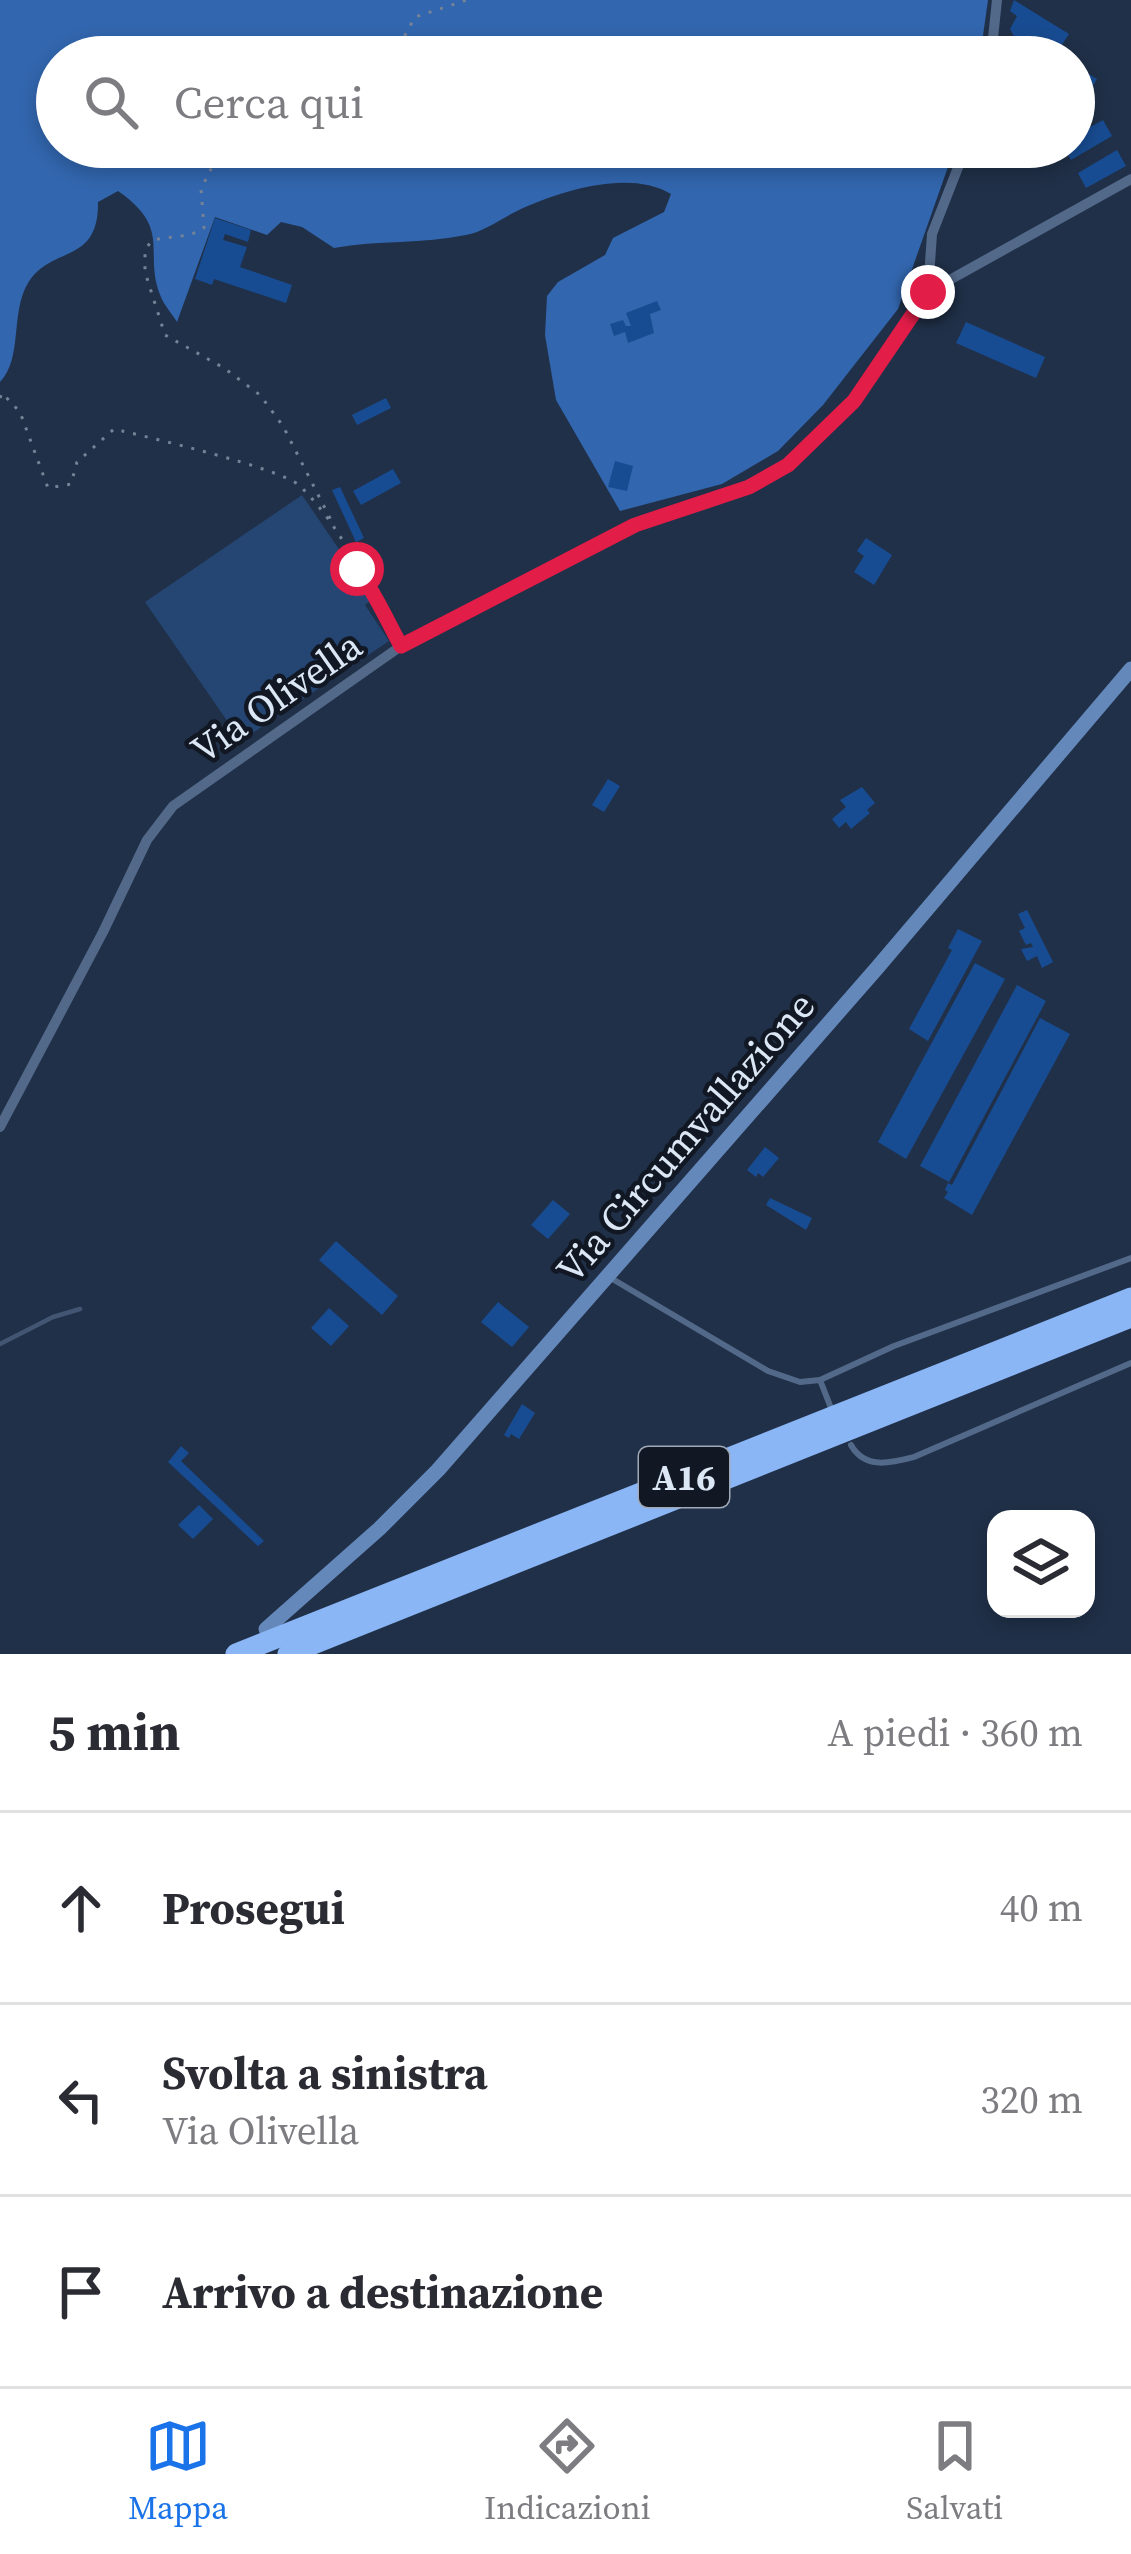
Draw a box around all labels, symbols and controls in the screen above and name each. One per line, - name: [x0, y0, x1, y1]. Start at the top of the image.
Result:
- search box: [36, 36, 1095, 168]
- icon: search: [78, 69, 144, 135]
- text: Cerca qui: [174, 71, 364, 133]
- route end: [901, 265, 955, 319]
- route start: [330, 542, 384, 596]
- street label: Via Olivella: [180, 619, 372, 776]
- street label: Via Circumvallazione: [544, 980, 827, 1294]
- road number: A16: [639, 1447, 729, 1507]
- map controls: [987, 1510, 1095, 1618]
- button: layers: [987, 1510, 1095, 1618]
- text: 5 min: [48, 1697, 180, 1767]
- text: A piedi · 360 m: [827, 1706, 1083, 1759]
- icon: ahead: [48, 1875, 114, 1941]
- text: Prosegui: [162, 1877, 345, 1939]
- text: 40 m: [1000, 1881, 1083, 1934]
- text: Svolta a sinistra: [162, 2042, 488, 2104]
- icon: left: [48, 2067, 114, 2133]
- text: 320 m: [980, 2073, 1083, 2126]
- text: Via Olivella: [162, 2104, 359, 2157]
- icon: arrive: [48, 2259, 114, 2325]
- text: Arrivo a destinazione: [162, 2261, 603, 2323]
- tab: Mappa: [128, 2413, 228, 2530]
- tab: Indicazioni: [484, 2413, 651, 2530]
- tab: Salvati: [906, 2413, 1003, 2530]

